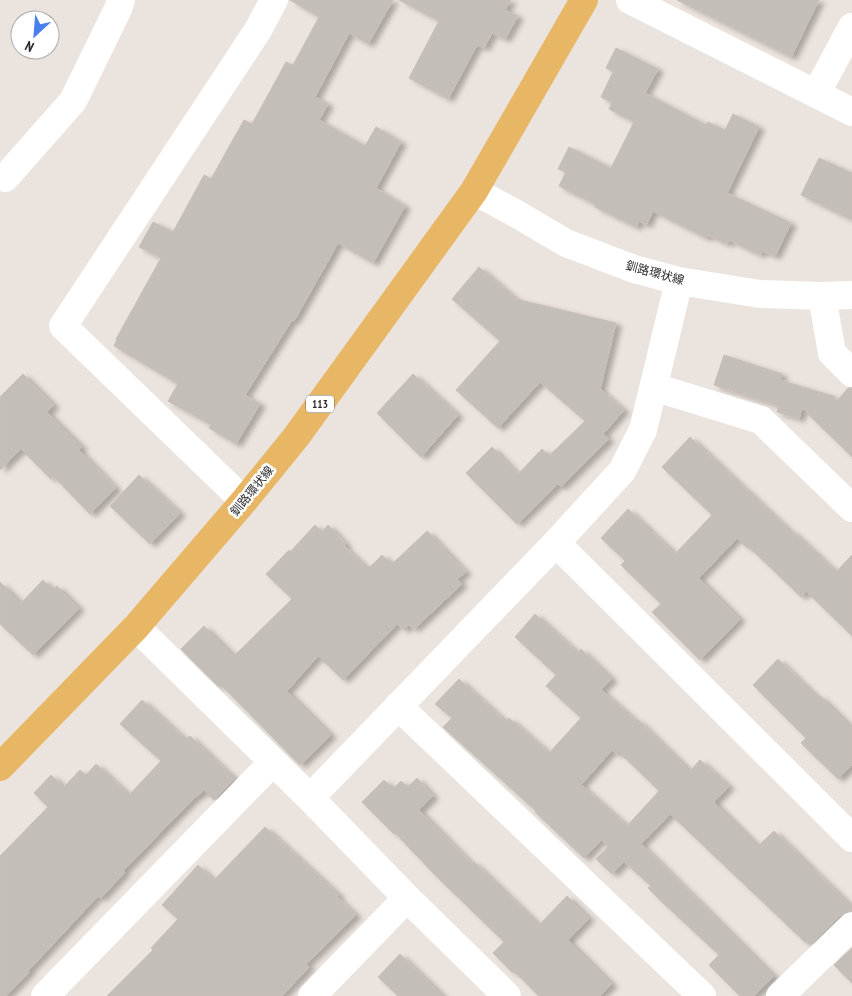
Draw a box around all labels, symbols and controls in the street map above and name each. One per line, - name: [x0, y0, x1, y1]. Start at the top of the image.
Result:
- north arrow: [10, 10, 60, 60]
- text: N: [22, 37, 37, 56]
- street label: 釧路環状線: [624, 258, 686, 288]
- road number: 113: [306, 396, 334, 412]
- street label: 釧路環状線: [227, 463, 276, 519]

